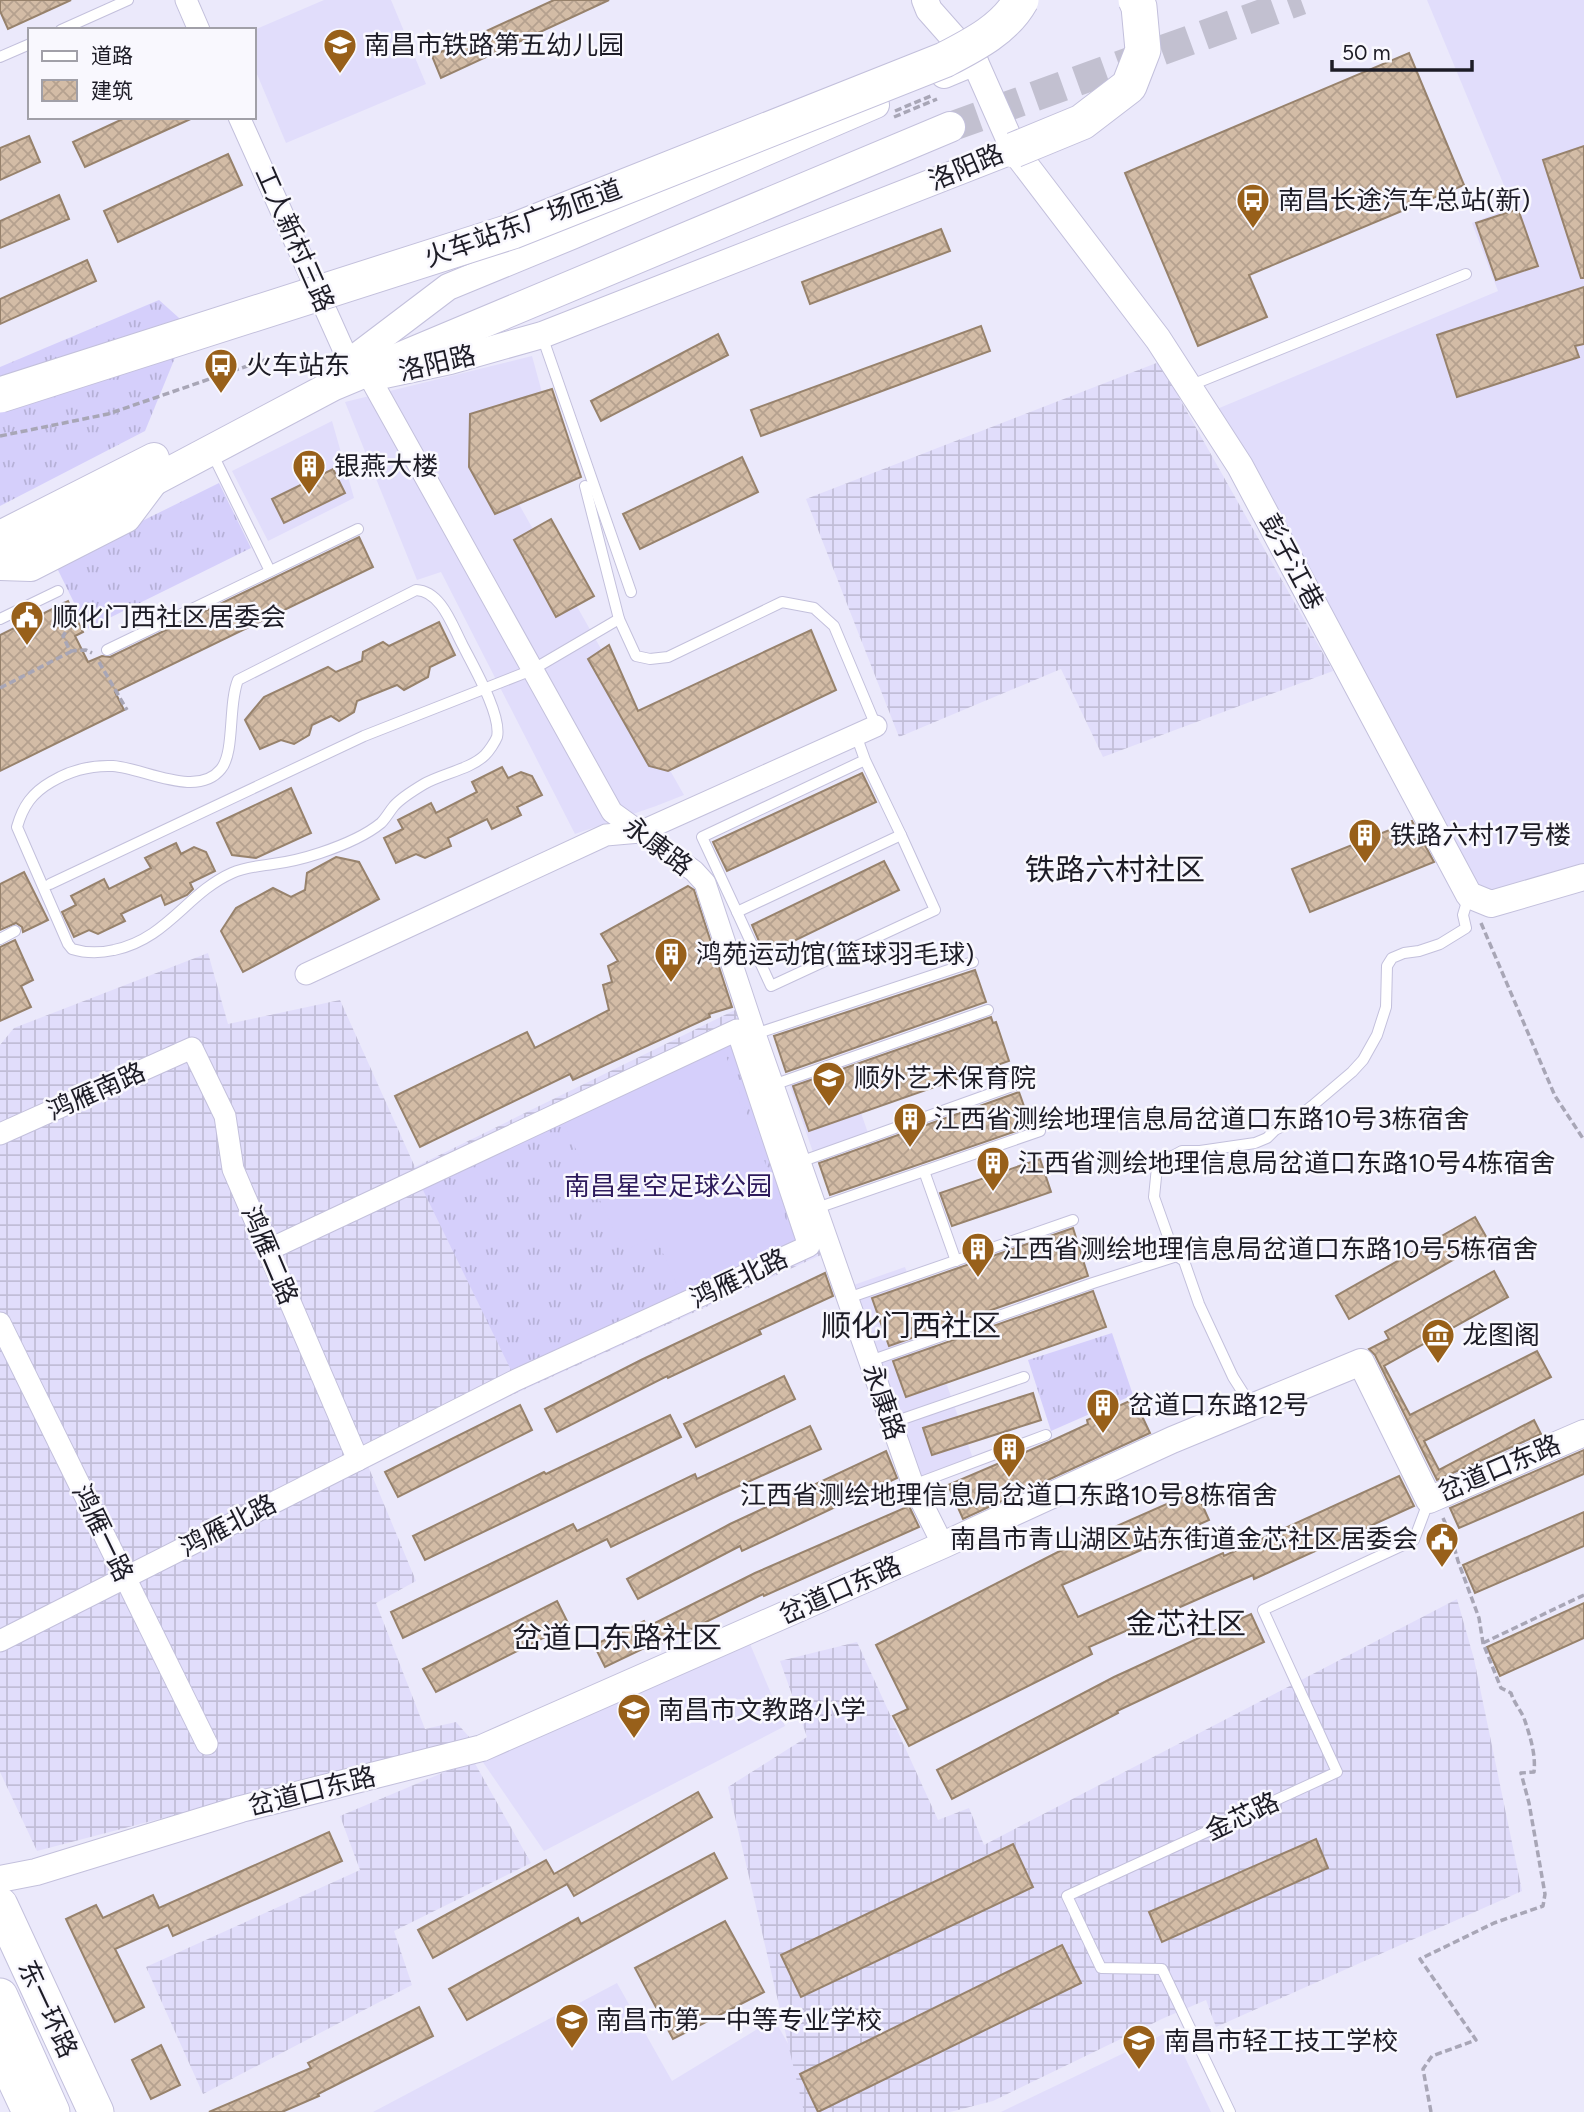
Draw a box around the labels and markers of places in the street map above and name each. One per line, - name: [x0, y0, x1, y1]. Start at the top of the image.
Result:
- school or university icon: 南昌市铁路第五幼儿园: [321, 26, 359, 75]
- place label: 南昌市铁路第五幼儿园: [364, 29, 624, 61]
- bus stop icon: 南昌长途汽车总站(新): [1234, 181, 1272, 230]
- place label: 南昌长途汽车总站(新): [1278, 184, 1530, 216]
- bus stop icon: 火车站东: [202, 346, 240, 395]
- place label: 火车站东: [246, 349, 350, 381]
- building icon: 银燕大楼: [290, 447, 328, 496]
- place label: 银燕大楼: [334, 450, 438, 482]
- public building icon: 顺化门西社区居委会: [8, 598, 46, 647]
- place label: 顺化门西社区居委会: [52, 601, 286, 633]
- building icon: 铁路六村17号楼: [1346, 816, 1384, 865]
- place label: 铁路六村17号楼: [1390, 819, 1571, 851]
- building icon: 鸿苑运动馆(篮球羽毛球): [652, 935, 690, 984]
- place label: 鸿苑运动馆(篮球羽毛球): [696, 938, 974, 970]
- school or university icon: 顺外艺术保育院: [810, 1059, 848, 1108]
- place label: 顺外艺术保育院: [854, 1062, 1036, 1094]
- building icon: 江西省测绘地理信息局岔道口东路10号3栋宿舍: [891, 1100, 929, 1149]
- place label: 江西省测绘地理信息局岔道口东路10号3栋宿舍: [934, 1103, 1470, 1135]
- building icon: 江西省测绘地理信息局岔道口东路10号4栋宿舍: [974, 1144, 1012, 1193]
- place label: 江西省测绘地理信息局岔道口东路10号4栋宿舍: [1018, 1147, 1556, 1179]
- building icon: 江西省测绘地理信息局岔道口东路10号5栋宿舍: [959, 1230, 997, 1279]
- place label: 江西省测绘地理信息局岔道口东路10号5栋宿舍: [1002, 1233, 1538, 1265]
- museum icon: 龙图阁: [1419, 1316, 1457, 1365]
- place label: 龙图阁: [1462, 1319, 1540, 1351]
- building icon: 岔道口东路12号: [1084, 1386, 1122, 1435]
- place label: 岔道口东路12号: [1128, 1389, 1309, 1421]
- building icon: 江西省测绘地理信息局岔道口东路10号8栋宿舍: [990, 1430, 1028, 1479]
- place label: 江西省测绘地理信息局岔道口东路10号8栋宿舍: [740, 1479, 1278, 1511]
- public building icon: 南昌市青山湖区站东街道金芯社区居委会: [1423, 1520, 1461, 1569]
- place label: 南昌市青山湖区站东街道金芯社区居委会: [950, 1523, 1418, 1555]
- school or university icon: 南昌市文教路小学: [615, 1691, 653, 1740]
- place label: 南昌市文教路小学: [658, 1694, 866, 1726]
- school or university icon: 南昌市第一中等专业学校: [553, 2001, 591, 2050]
- place label: 南昌市第一中等专业学校: [596, 2004, 882, 2036]
- school or university icon: 南昌市轻工技工学校: [1120, 2022, 1158, 2071]
- place label: 南昌市轻工技工学校: [1164, 2025, 1398, 2057]

